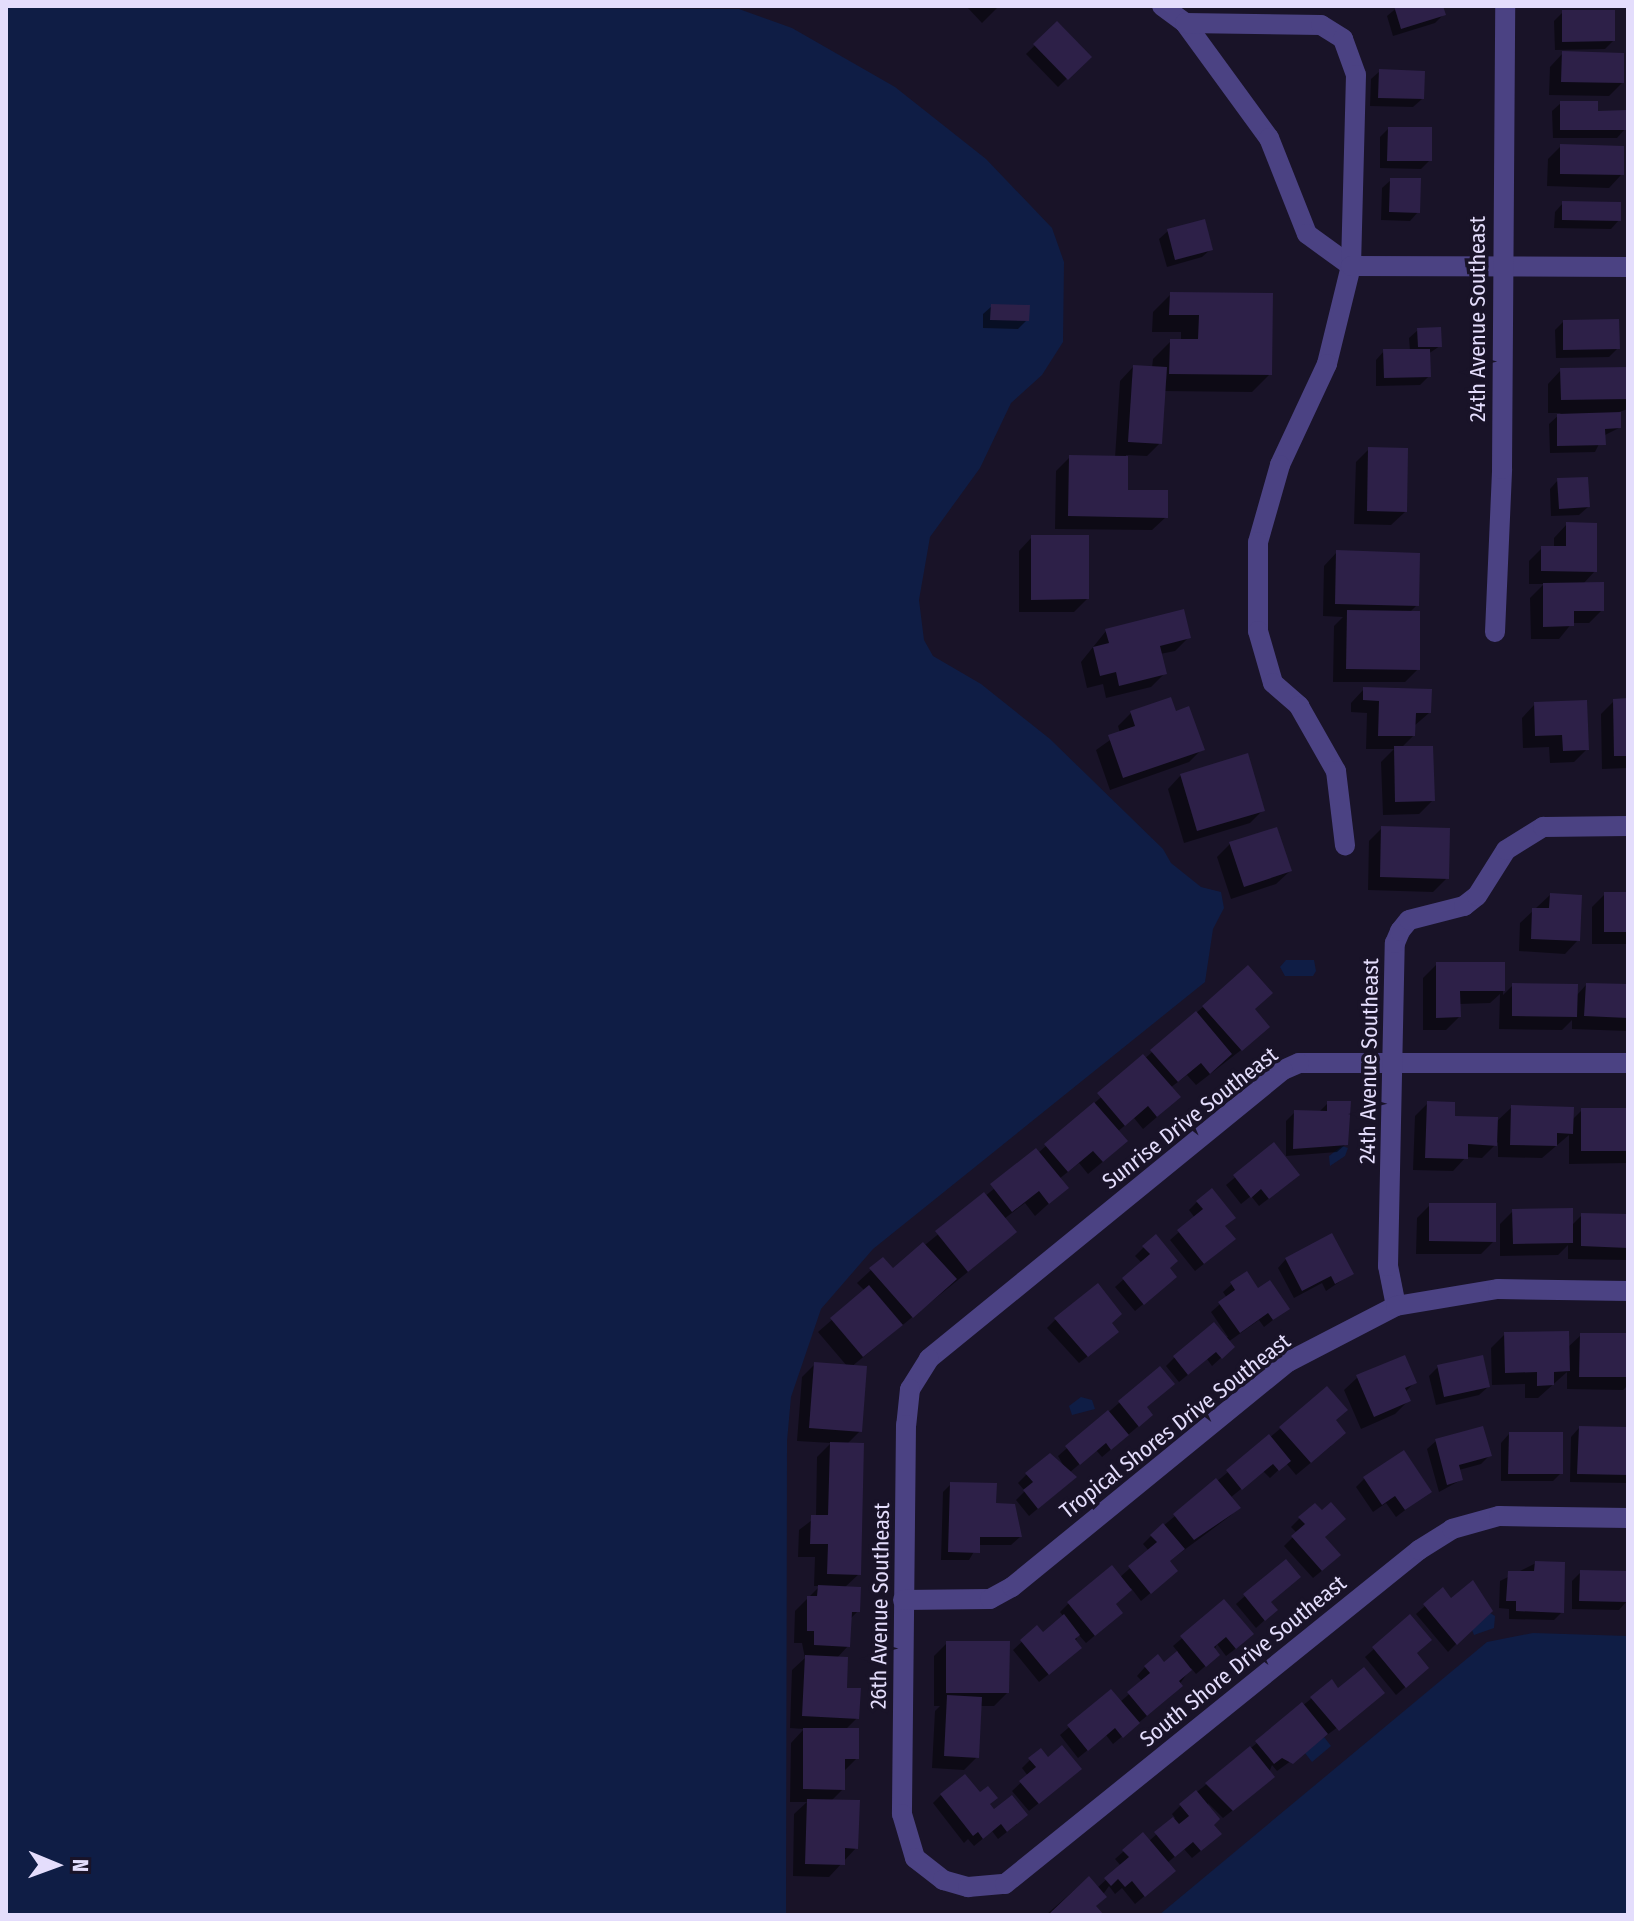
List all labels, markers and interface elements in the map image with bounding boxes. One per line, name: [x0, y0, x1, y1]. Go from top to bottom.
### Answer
street label: 24th Avenue Southeast: [1465, 216, 1491, 422]
street label: 24th Avenue Southeast: [1354, 958, 1384, 1164]
street label: Sunrise Drive Southeast: [1097, 1041, 1283, 1195]
street label: Tropical Shores Drive Southeast: [1055, 1328, 1295, 1524]
street label: 26th Avenue Southeast: [865, 1503, 895, 1709]
street label: South Shore Drive Southeast: [1135, 1570, 1351, 1752]
north arrow: [16, 1825, 96, 1905]
text: N: [67, 1859, 94, 1872]

